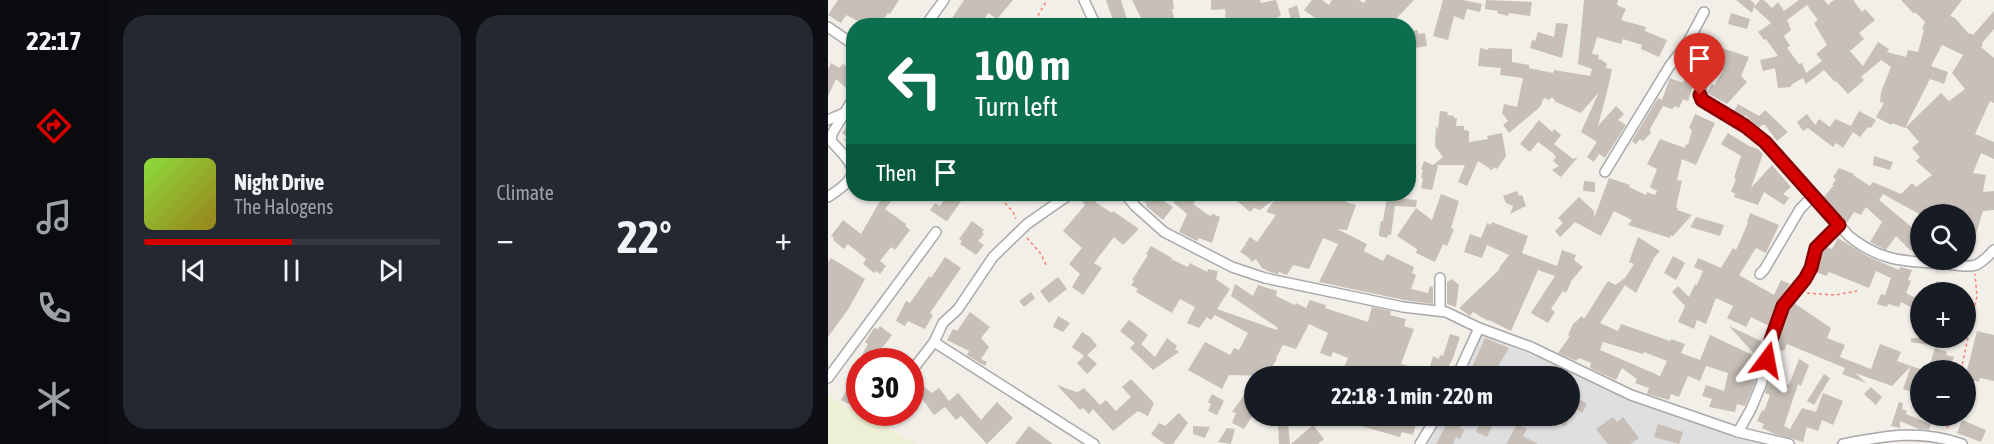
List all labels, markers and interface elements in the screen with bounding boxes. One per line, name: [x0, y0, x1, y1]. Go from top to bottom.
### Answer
text: 22:17: [26, 25, 82, 56]
pin: [1674, 33, 1725, 95]
text: 100 m: [975, 41, 1070, 89]
icon: left: [876, 42, 954, 120]
icon: arrive: [1683, 42, 1716, 75]
text: Turn left: [975, 91, 1058, 122]
icon: directions: [33, 105, 75, 147]
icon: arrive: [929, 156, 962, 189]
text: Then: [876, 160, 917, 186]
text: Night Drive: [234, 169, 324, 195]
text: Climate: [497, 181, 554, 204]
text: The Halogens: [234, 195, 333, 218]
icon: music: [33, 196, 75, 238]
map controls: [1910, 204, 1976, 426]
button: search: [1910, 204, 1976, 270]
text: 22°: [617, 211, 672, 263]
text: −: [497, 219, 514, 257]
text: +: [775, 219, 792, 257]
icon: previous: [177, 254, 210, 287]
icon: pause: [275, 254, 308, 287]
icon: next: [374, 254, 407, 287]
button: +: [1910, 282, 1976, 348]
icon: phone: [33, 287, 75, 329]
position arrow: [1735, 328, 1799, 392]
speed limit sign: 30: [846, 348, 924, 426]
button: −: [1910, 360, 1976, 426]
icon: climate: [33, 378, 75, 420]
text: 22:18 · 1 min · 220 m: [1331, 383, 1493, 409]

